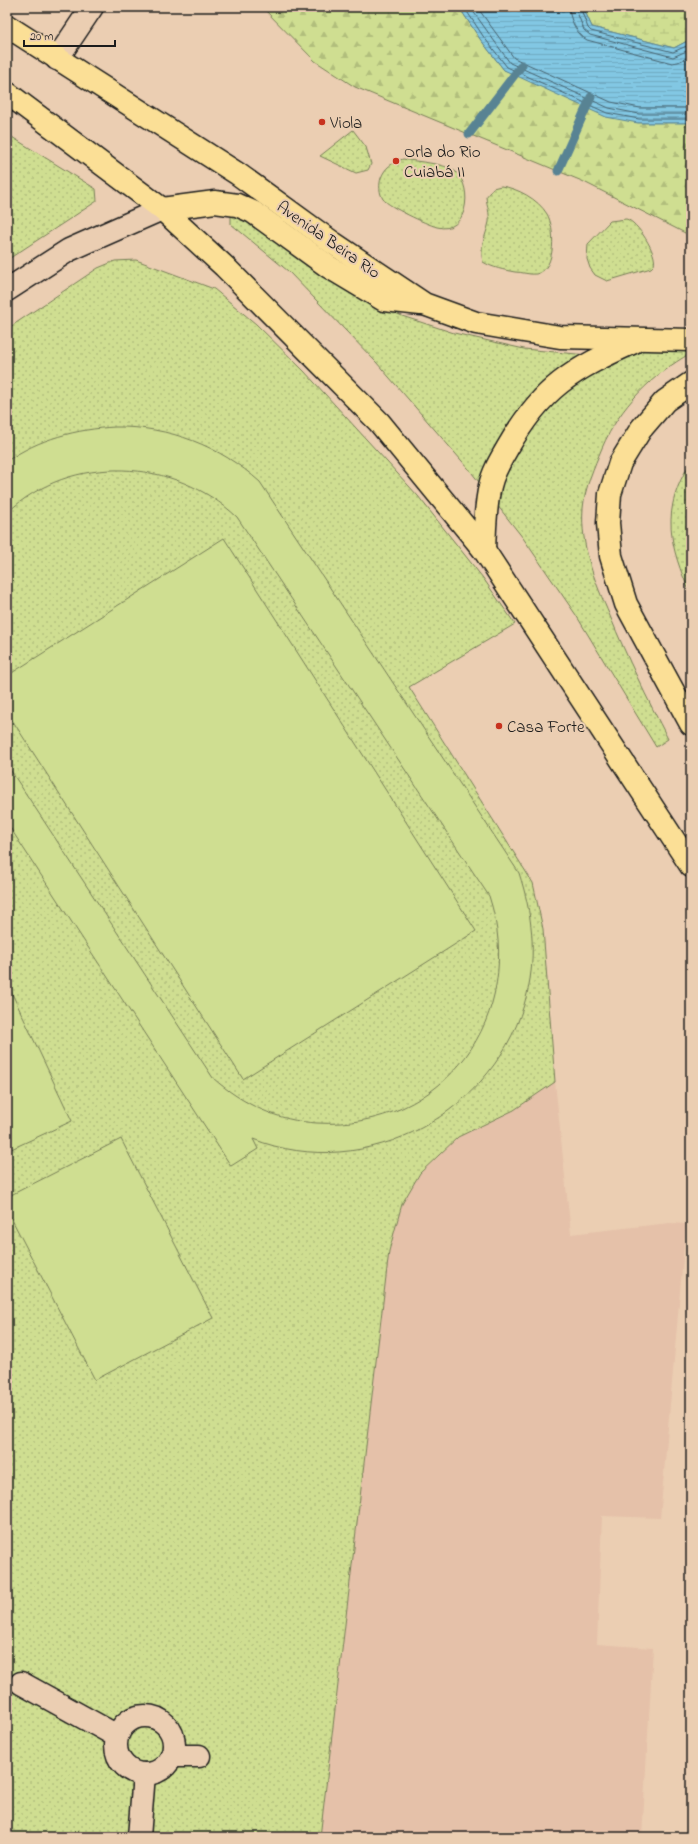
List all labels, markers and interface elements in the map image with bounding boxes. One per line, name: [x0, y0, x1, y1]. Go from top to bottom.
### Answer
scale bar: [24, 22, 115, 48]
text: 20 m: [30, 28, 53, 46]
place label: Viola: [329, 111, 362, 136]
marker: Viola: [317, 117, 327, 127]
place label: Orla do Rio Cuiabá II: [404, 140, 481, 185]
marker: Orla do Rio Cuiabá II: [391, 156, 401, 166]
street label: Avenida Beira Rio: [271, 195, 385, 285]
place label: Casa Forte: [507, 715, 585, 740]
marker: Casa Forte: [494, 721, 504, 731]

